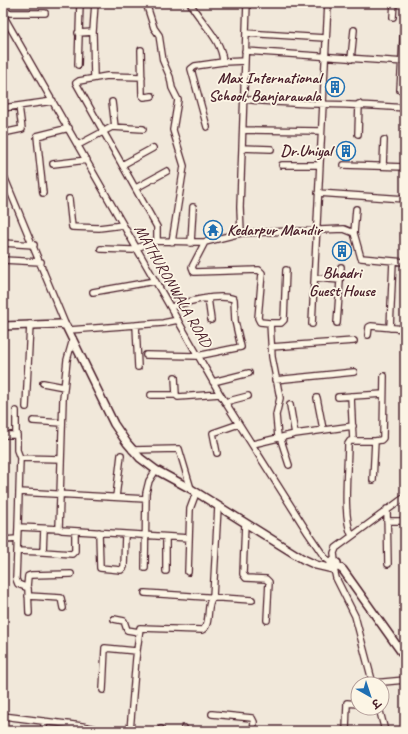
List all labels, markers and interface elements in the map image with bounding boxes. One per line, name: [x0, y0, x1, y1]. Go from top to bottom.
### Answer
place label: Max International School, Banjarawala: [209, 68, 324, 106]
building icon: Max International School, Banjarawala: [324, 76, 346, 98]
building icon: Dr.Uniyal: [335, 140, 357, 162]
place label: Dr.Uniyal: [280, 141, 335, 161]
temple icon: Kedarpur Mandir: [202, 219, 224, 241]
place label: Kedarpur Mandir: [227, 220, 324, 240]
street label: MATHURONWALA ROAD: [130, 221, 217, 353]
building icon: Bhadri Guest House: [331, 240, 353, 262]
place label: Bhadri Guest House: [309, 263, 377, 301]
north arrow: [350, 676, 390, 716]
text: उ: [368, 695, 384, 713]

